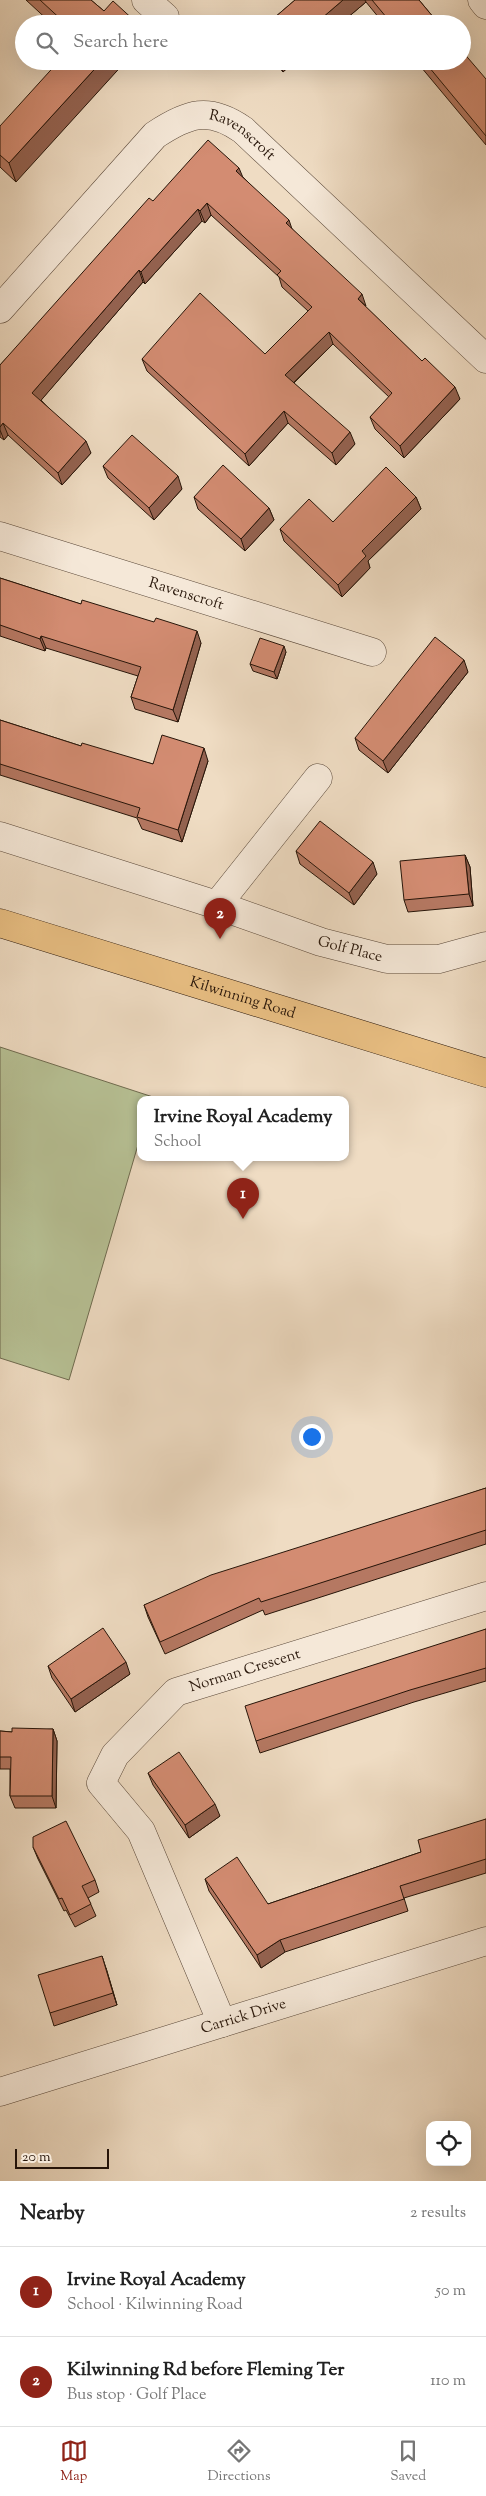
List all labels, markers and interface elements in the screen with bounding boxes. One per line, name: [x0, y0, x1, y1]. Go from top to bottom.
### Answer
search box: [15, 15, 471, 70]
icon: search: [33, 29, 61, 57]
text: Search here: [73, 29, 168, 56]
street label: Ravenscroft: [207, 105, 280, 166]
street label: Ravenscroft: [146, 572, 226, 616]
pin: 2: [204, 898, 236, 939]
street label: Golf Place: [315, 931, 385, 968]
street label: Kilwinning Road: [187, 972, 299, 1024]
popup: [137, 1096, 349, 1161]
text: Irvine Royal Academy: [154, 1104, 332, 1131]
text: School: [154, 1131, 201, 1154]
pin: 1: [227, 1178, 259, 1219]
your location: [299, 1424, 325, 1450]
street label: Norman Crescent: [187, 1644, 303, 1698]
street label: Carrick Drive: [198, 1993, 289, 2039]
map controls: [426, 2121, 471, 2166]
button: locate: [426, 2121, 471, 2166]
scale bar: [15, 2146, 109, 2169]
text: 20 m: [22, 2148, 51, 2168]
text: Nearby: [20, 2199, 85, 2229]
text: 2 results: [410, 2202, 466, 2225]
text: Irvine Royal Academy: [67, 2267, 246, 2294]
text: 1: [33, 2280, 39, 2303]
text: 50 m: [435, 2280, 466, 2303]
text: School · Kilwinning Road: [67, 2294, 243, 2317]
text: Kilwinning Rd before Fleming Ter: [67, 2357, 344, 2384]
text: 2: [32, 2370, 40, 2393]
text: 110 m: [430, 2370, 466, 2393]
text: Bus stop · Golf Place: [67, 2384, 207, 2407]
tab: Map: [60, 2437, 88, 2487]
tab: Directions: [207, 2437, 271, 2487]
tab: Saved: [390, 2437, 426, 2487]

